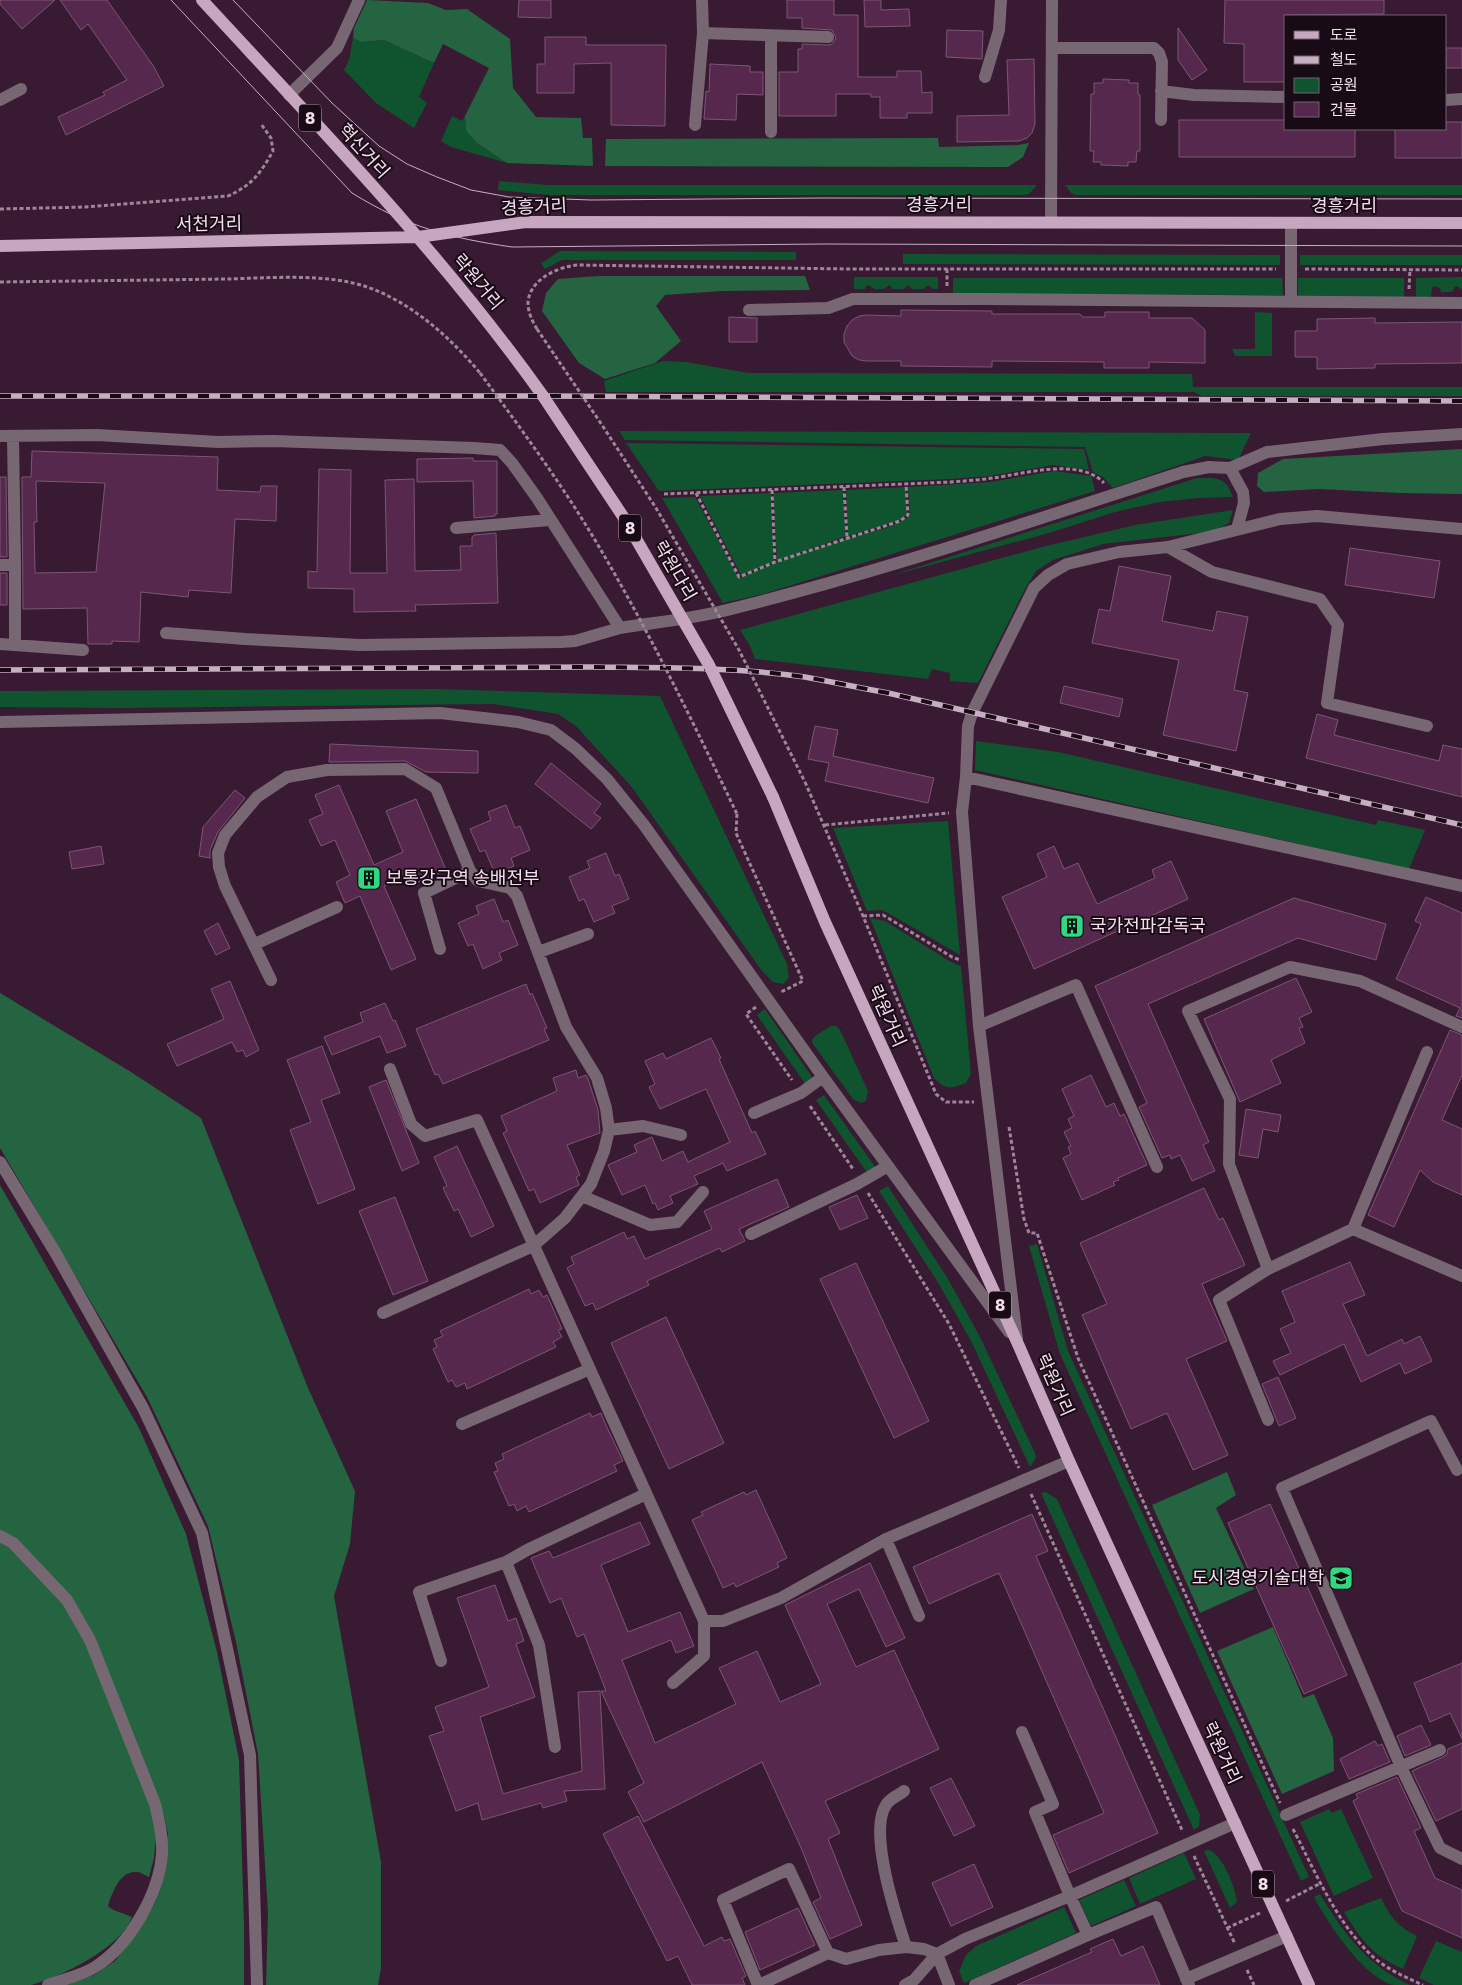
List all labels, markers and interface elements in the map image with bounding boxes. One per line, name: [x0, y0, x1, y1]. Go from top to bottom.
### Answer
legend: [1284, 15, 1447, 130]
text: 도로: [1330, 25, 1358, 43]
text: 철도: [1330, 50, 1358, 68]
text: 공원: [1330, 75, 1358, 93]
text: 건물: [1330, 100, 1358, 118]
road number: 8: [299, 105, 321, 132]
street label: 혁신거리: [334, 118, 395, 182]
street label: 경흥거리: [500, 193, 568, 219]
street label: 경흥거리: [906, 193, 972, 215]
street label: 경흥거리: [1311, 194, 1377, 216]
street label: 서천거리: [176, 211, 242, 235]
street label: 락원거리: [449, 249, 508, 314]
road number: 8: [619, 514, 641, 542]
street label: 락원다리: [650, 536, 702, 605]
building icon: 보통강구역 송배전부: [356, 865, 382, 891]
place label: 보통강구역 송배전부: [386, 866, 540, 888]
building icon: 국가전파감독국: [1059, 913, 1085, 939]
place label: 국가전파감독국: [1090, 914, 1206, 936]
street label: 락원거리: [864, 981, 911, 1050]
road number: 8: [989, 1292, 1011, 1318]
street label: 락원거리: [1032, 1350, 1079, 1419]
school or university icon: 도시경영기술대학: [1328, 1565, 1354, 1591]
place label: 도시경영기술대학: [1192, 1566, 1324, 1588]
street label: 락원거리: [1199, 1718, 1247, 1787]
road number: 8: [1252, 1870, 1274, 1898]

